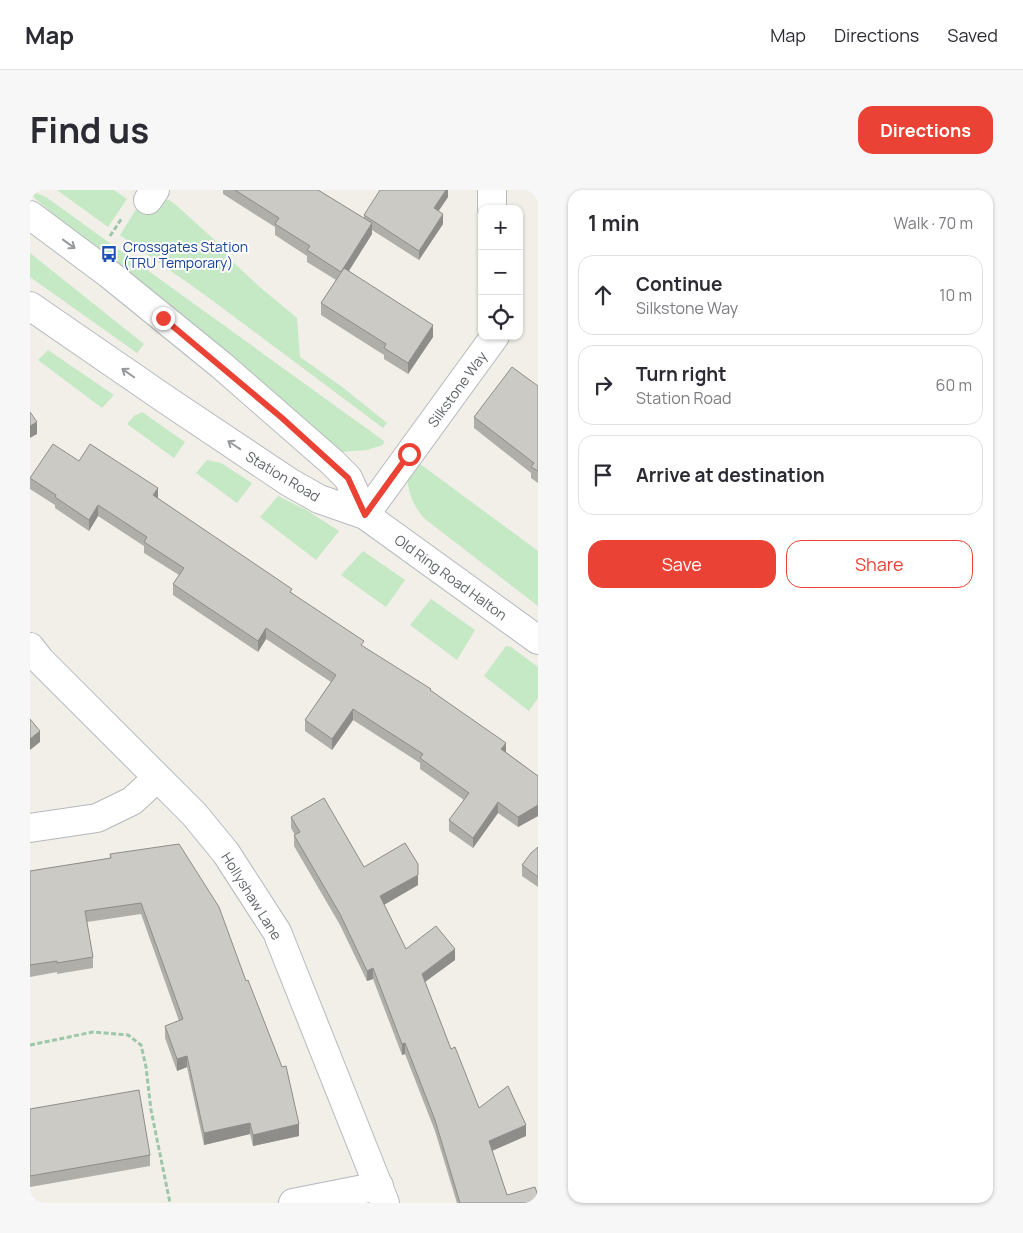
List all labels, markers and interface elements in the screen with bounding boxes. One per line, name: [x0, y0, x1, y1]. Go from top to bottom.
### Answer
text: Map: [25, 18, 74, 51]
text: Map: [770, 23, 806, 47]
text: Directions: [834, 23, 919, 47]
text: Saved: [947, 23, 998, 47]
text: Find us: [30, 106, 149, 154]
button: Directions: [858, 106, 993, 154]
map controls: [478, 205, 523, 340]
button: +: [478, 205, 523, 250]
text: 1 min: [588, 209, 639, 237]
text: Walk · 70 m: [894, 212, 973, 234]
place label: Crossgates Station (TRU Temporary): [123, 237, 248, 272]
one-way arrow: [62, 239, 75, 250]
bus stop icon: Crossgates Station (TRU Temporary): [99, 244, 119, 264]
button: −: [478, 250, 523, 295]
text: Continue: [636, 271, 722, 297]
icon: ahead: [589, 281, 617, 309]
text: 10 m: [939, 284, 972, 306]
button: locate: [478, 295, 523, 340]
text: Silkstone Way: [636, 297, 738, 319]
route end: [152, 307, 175, 330]
street label: Silkstone Way: [423, 347, 491, 431]
text: Turn right: [636, 361, 726, 387]
one-way arrow: [121, 368, 135, 378]
icon: right: [589, 371, 617, 399]
text: 60 m: [936, 374, 972, 396]
text: Station Road: [636, 387, 731, 409]
one-way arrow: [227, 440, 241, 450]
route start: [398, 443, 421, 466]
street label: Station Road: [242, 446, 324, 506]
icon: arrive: [589, 461, 617, 489]
text: Arrive at destination: [636, 462, 825, 488]
street label: Old Ring Road Halton: [391, 530, 511, 624]
button: Save: [588, 540, 776, 588]
button: Share: [786, 540, 973, 588]
street label: Hollyshaw Lane: [217, 849, 287, 943]

